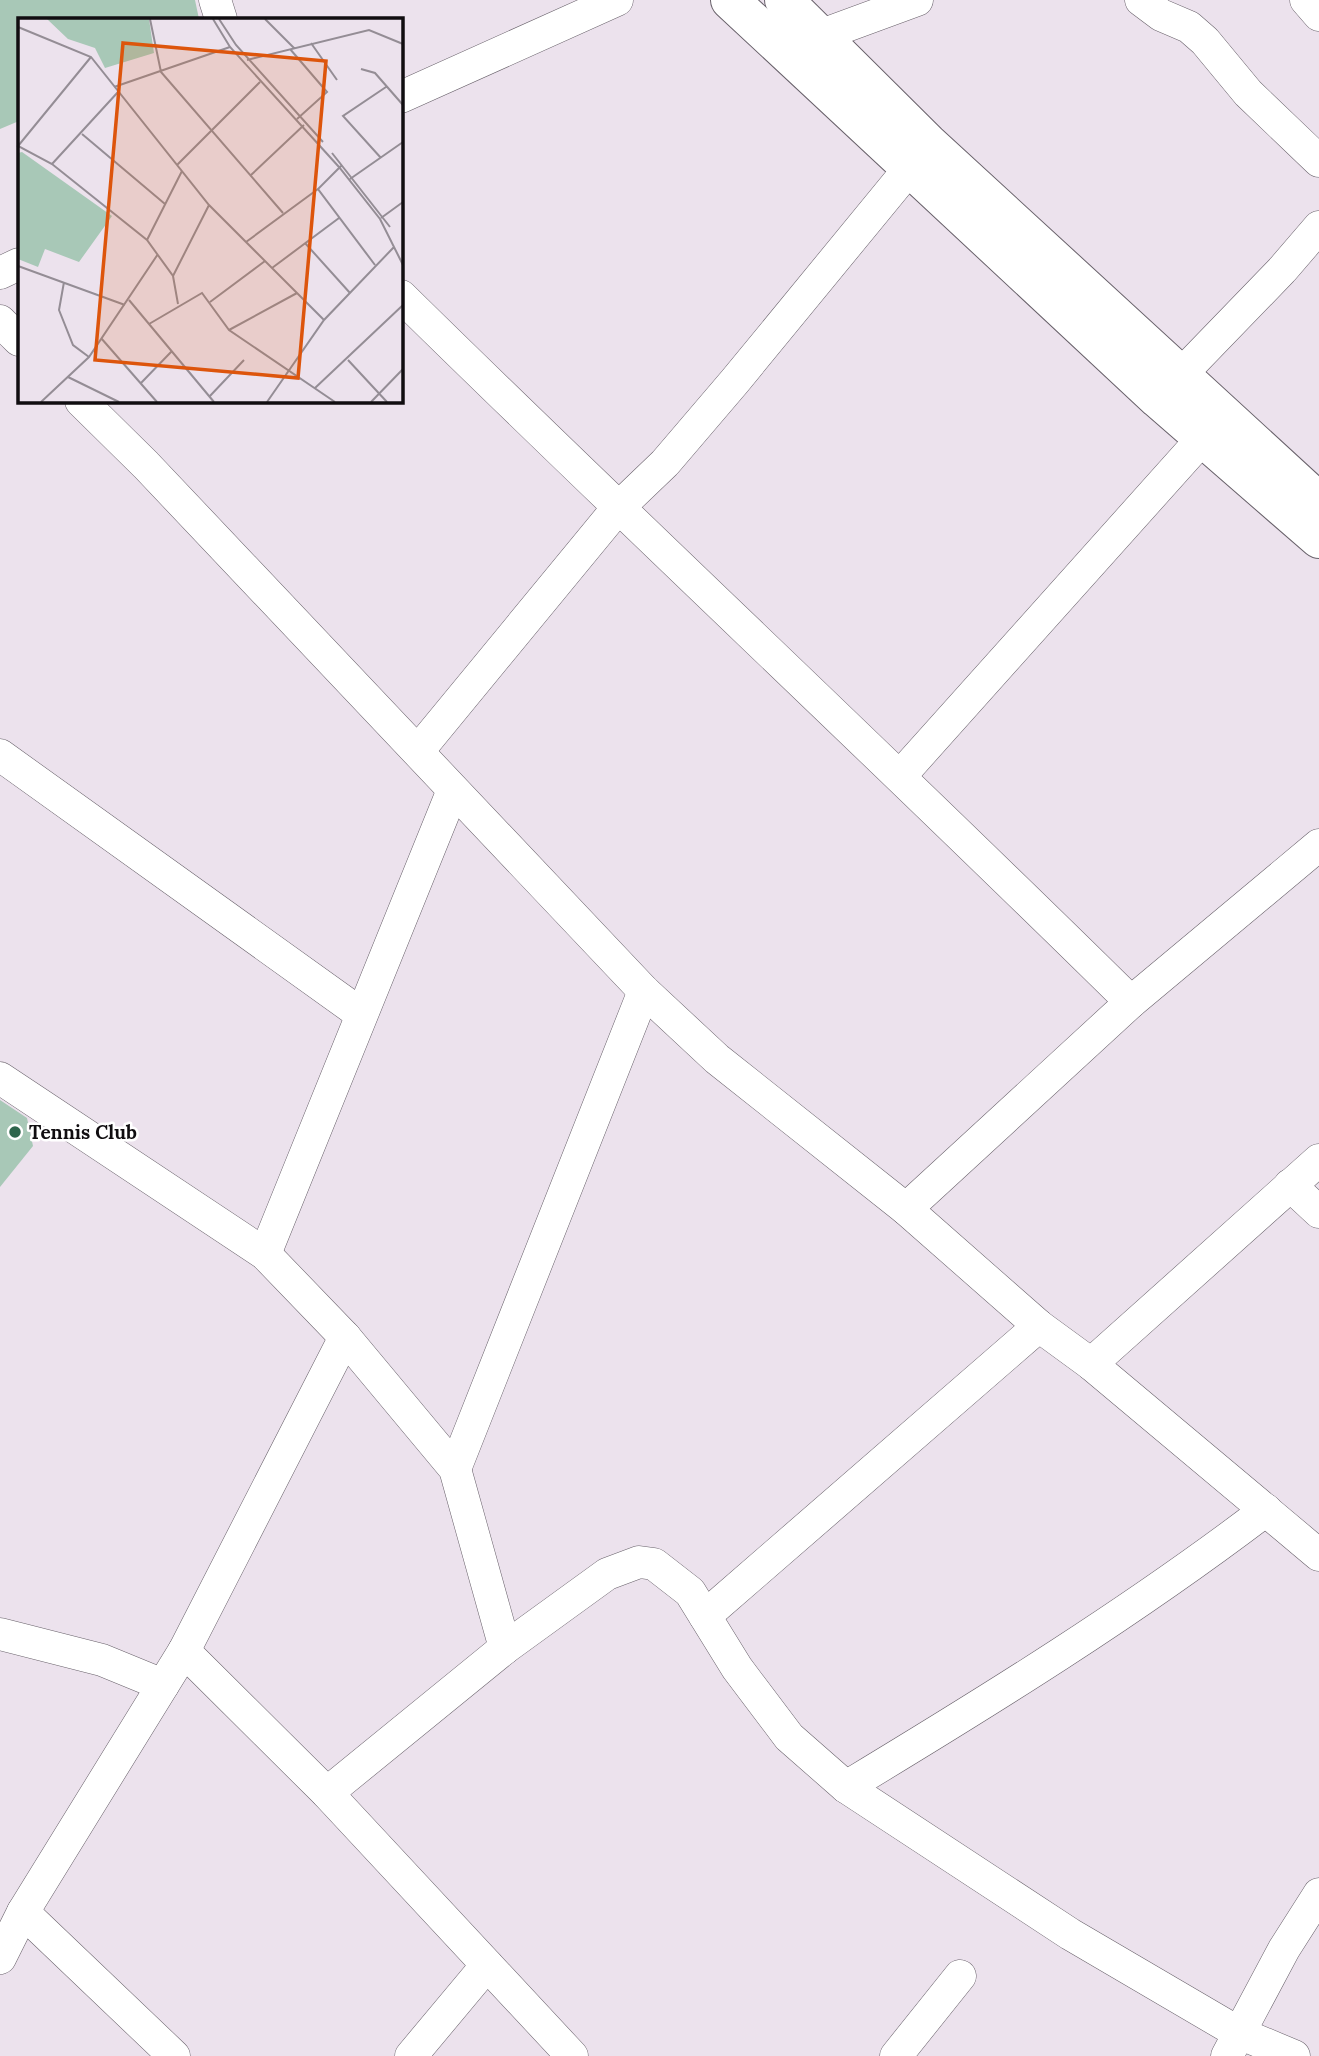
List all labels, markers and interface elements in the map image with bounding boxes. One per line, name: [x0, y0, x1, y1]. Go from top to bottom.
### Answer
inset map: [18, 18, 402, 402]
place label: Tennis Club: [29, 1120, 137, 1144]
marker: Tennis Club: [7, 1124, 23, 1140]

